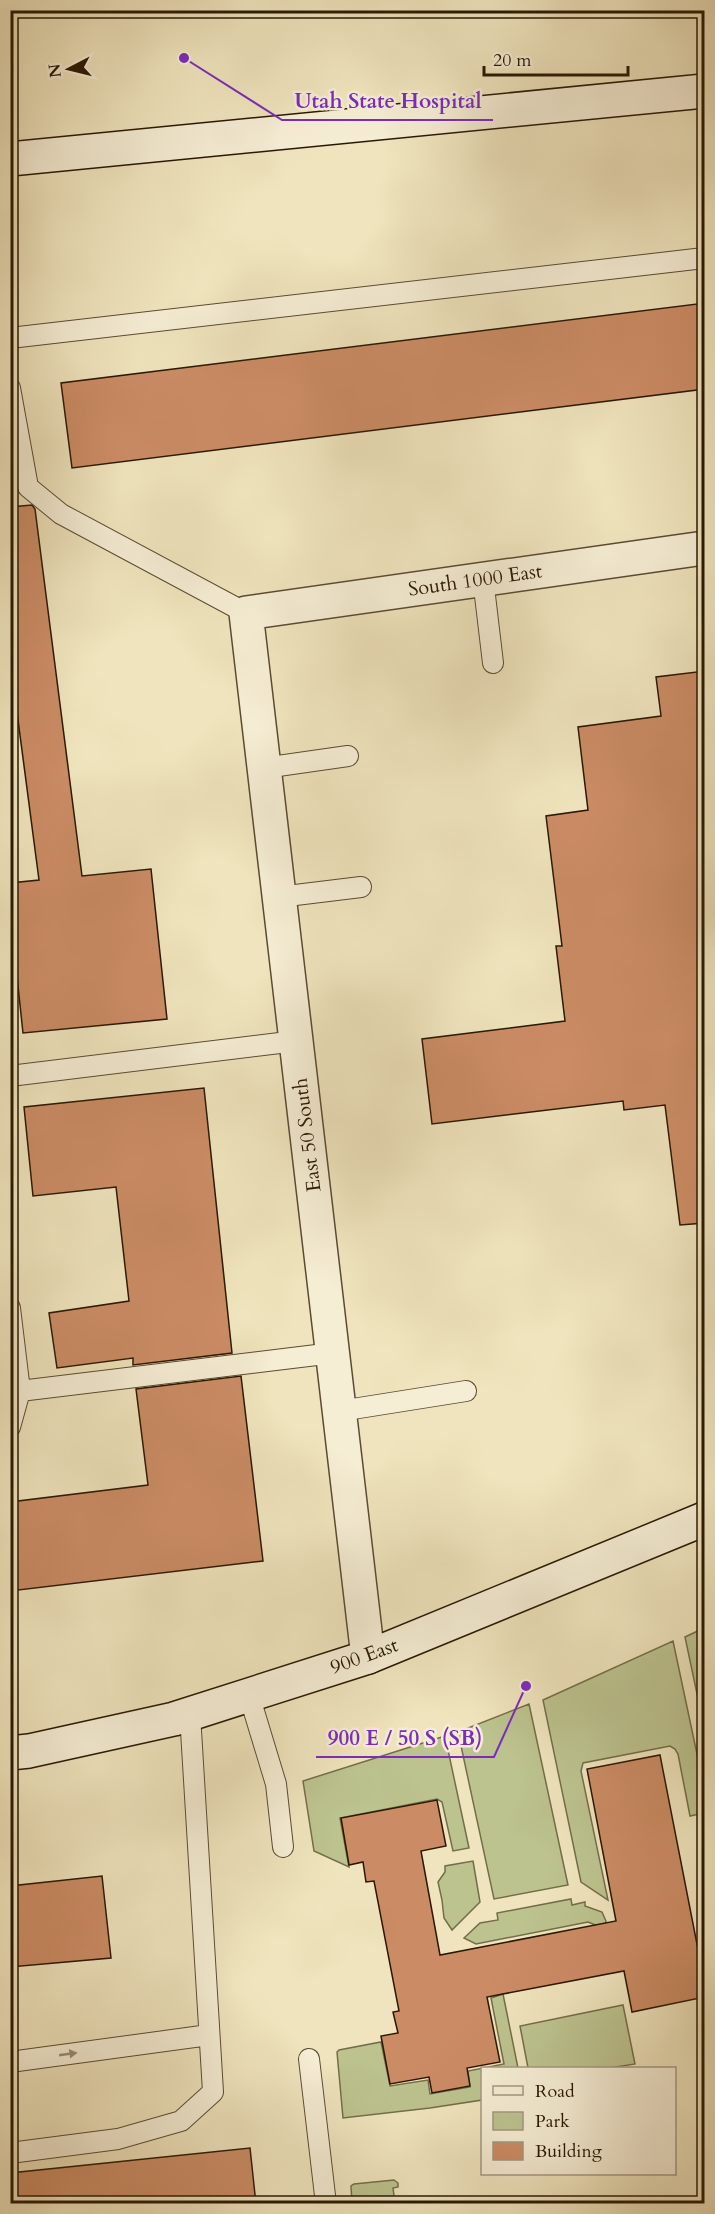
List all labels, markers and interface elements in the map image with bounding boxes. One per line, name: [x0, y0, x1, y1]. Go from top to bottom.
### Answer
north arrow: [39, 39, 99, 99]
scale bar: [484, 39, 628, 77]
text: 20 m: [493, 48, 532, 73]
text: N: [43, 62, 67, 79]
callout: Utah State Hospital: [282, 81, 493, 120]
text: Utah State Hospital: [294, 87, 482, 116]
street label: South 1000 East: [406, 557, 544, 603]
street label: East 50 South: [287, 1077, 327, 1193]
street label: 900 East: [326, 1631, 402, 1681]
callout: 900 E / 50 S (SB): [316, 1718, 494, 1757]
text: 900 E / 50 S (SB): [328, 1724, 482, 1753]
one-way arrow: [59, 2049, 78, 2058]
legend: [481, 2067, 676, 2175]
text: Road: [535, 2079, 575, 2104]
text: Park: [535, 2109, 570, 2134]
text: Building: [535, 2139, 603, 2164]

